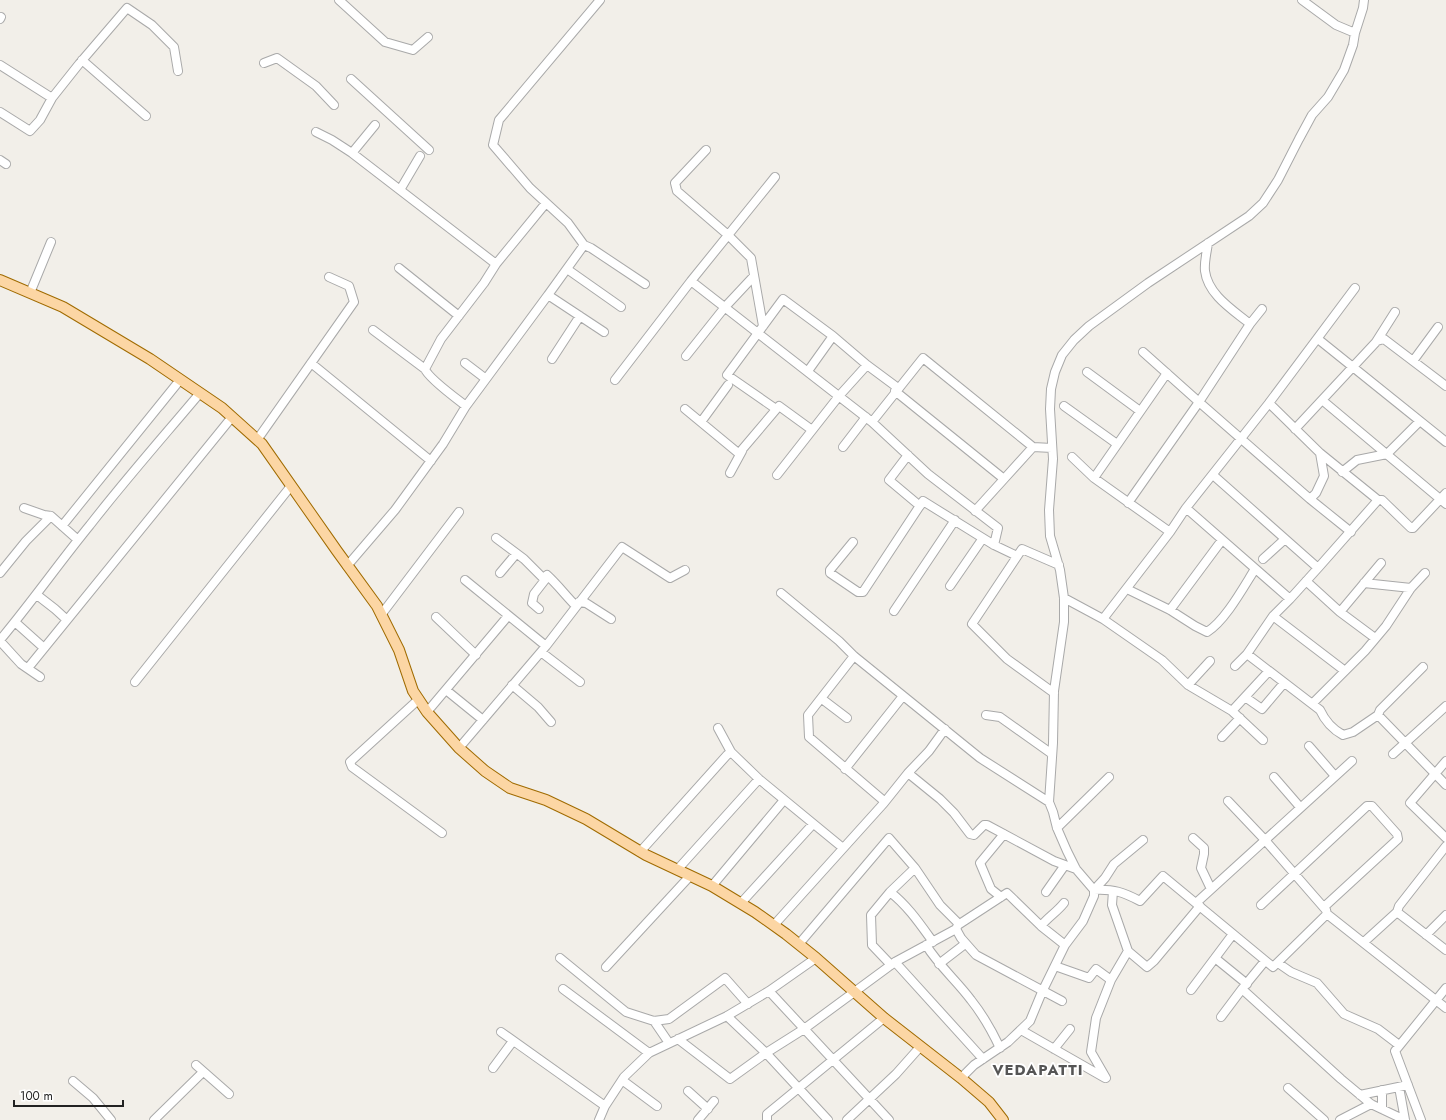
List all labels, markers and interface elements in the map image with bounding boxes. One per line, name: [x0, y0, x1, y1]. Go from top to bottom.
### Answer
district label: VEDAPATTI: [992, 1059, 1084, 1081]
scale bar: [14, 1082, 123, 1108]
text: 100 m: [20, 1087, 53, 1105]

